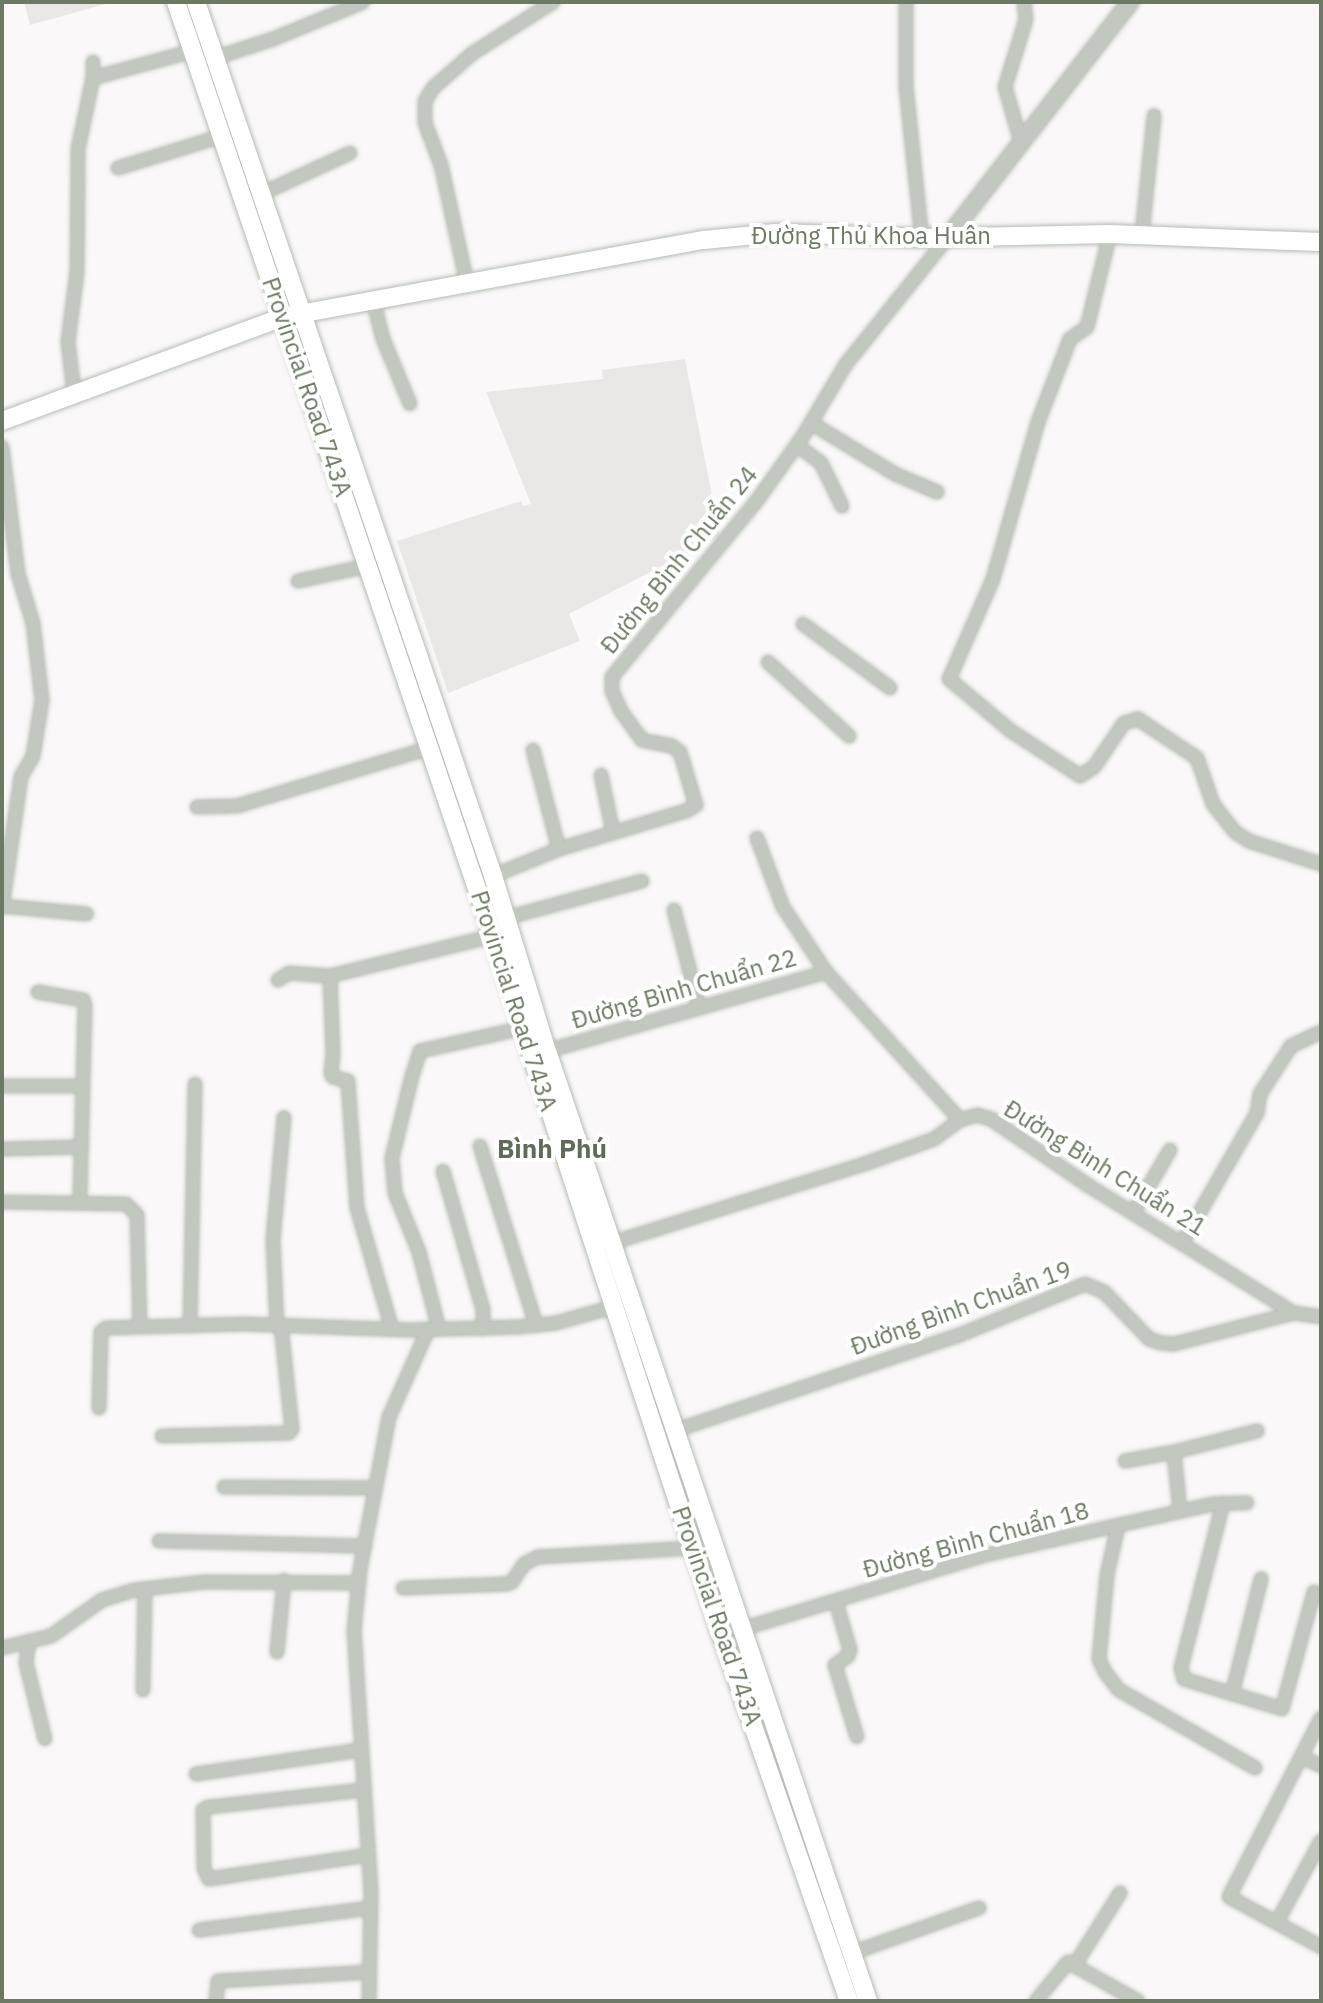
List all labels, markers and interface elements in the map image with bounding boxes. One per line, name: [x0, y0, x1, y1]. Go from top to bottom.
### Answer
street label: Đường Thủ Khoa Huân: [751, 222, 991, 250]
street label: Provincial Road 743A: [256, 273, 358, 501]
street label: Đường Bình Chuẩn 24: [595, 460, 763, 660]
street label: Provincial Road 743A: [465, 887, 563, 1115]
street label: Đường Bình Chuẩn 22: [568, 943, 800, 1035]
street label: Đường Bình Chuẩn 21: [999, 1094, 1211, 1242]
district label: Bình Phú: [497, 1133, 607, 1165]
street label: Đường Bình Chuẩn 19: [847, 1255, 1075, 1361]
street label: Đường Bình Chuẩn 18: [860, 1496, 1092, 1584]
street label: Provincial Road 743A: [666, 1502, 768, 1730]

